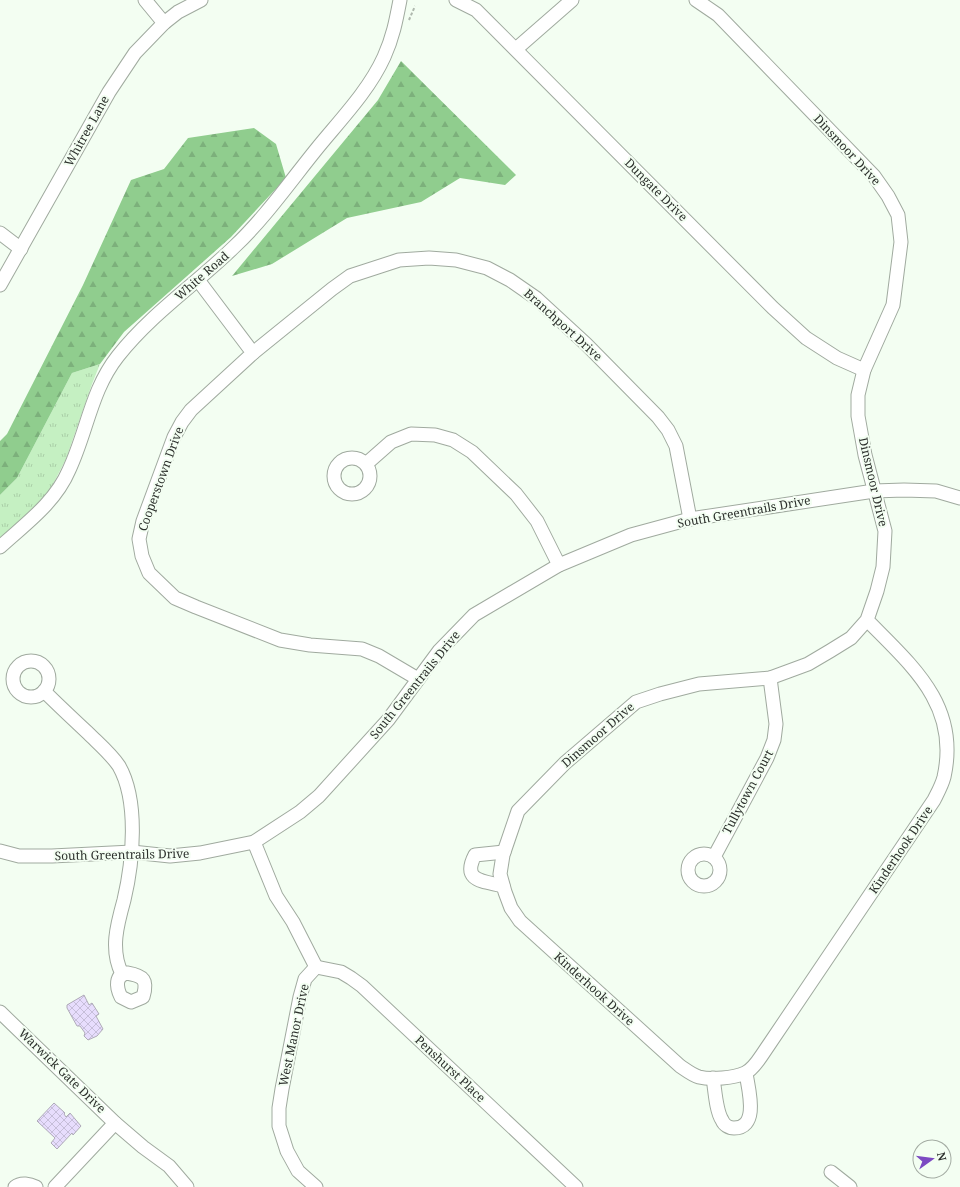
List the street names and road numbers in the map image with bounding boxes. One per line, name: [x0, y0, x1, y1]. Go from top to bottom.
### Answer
street label: Whitree Lane: [60, 92, 113, 169]
street label: Dinsmoor Drive: [810, 110, 885, 189]
street label: Dungate Drive: [621, 154, 692, 225]
street label: White Road: [171, 247, 233, 304]
street label: Branchport Drive: [520, 285, 606, 364]
street label: Cooperstown Drive: [134, 424, 187, 533]
street label: Dinsmoor Drive: [855, 436, 892, 528]
street label: South Greentrails Drive: [676, 491, 812, 532]
street label: South Greentrails Drive: [366, 627, 464, 742]
street label: Dinsmoor Drive: [558, 698, 638, 771]
street label: Tullytown Court: [718, 747, 777, 837]
street label: Kinderhook Drive: [865, 802, 936, 897]
street label: South Greentrails Drive: [54, 845, 190, 864]
street label: Kinderhook Drive: [551, 948, 638, 1029]
street label: West Manor Drive: [274, 982, 313, 1088]
street label: Warwick Gate Drive: [15, 1025, 110, 1117]
street label: Penshurst Place: [411, 1032, 489, 1106]

